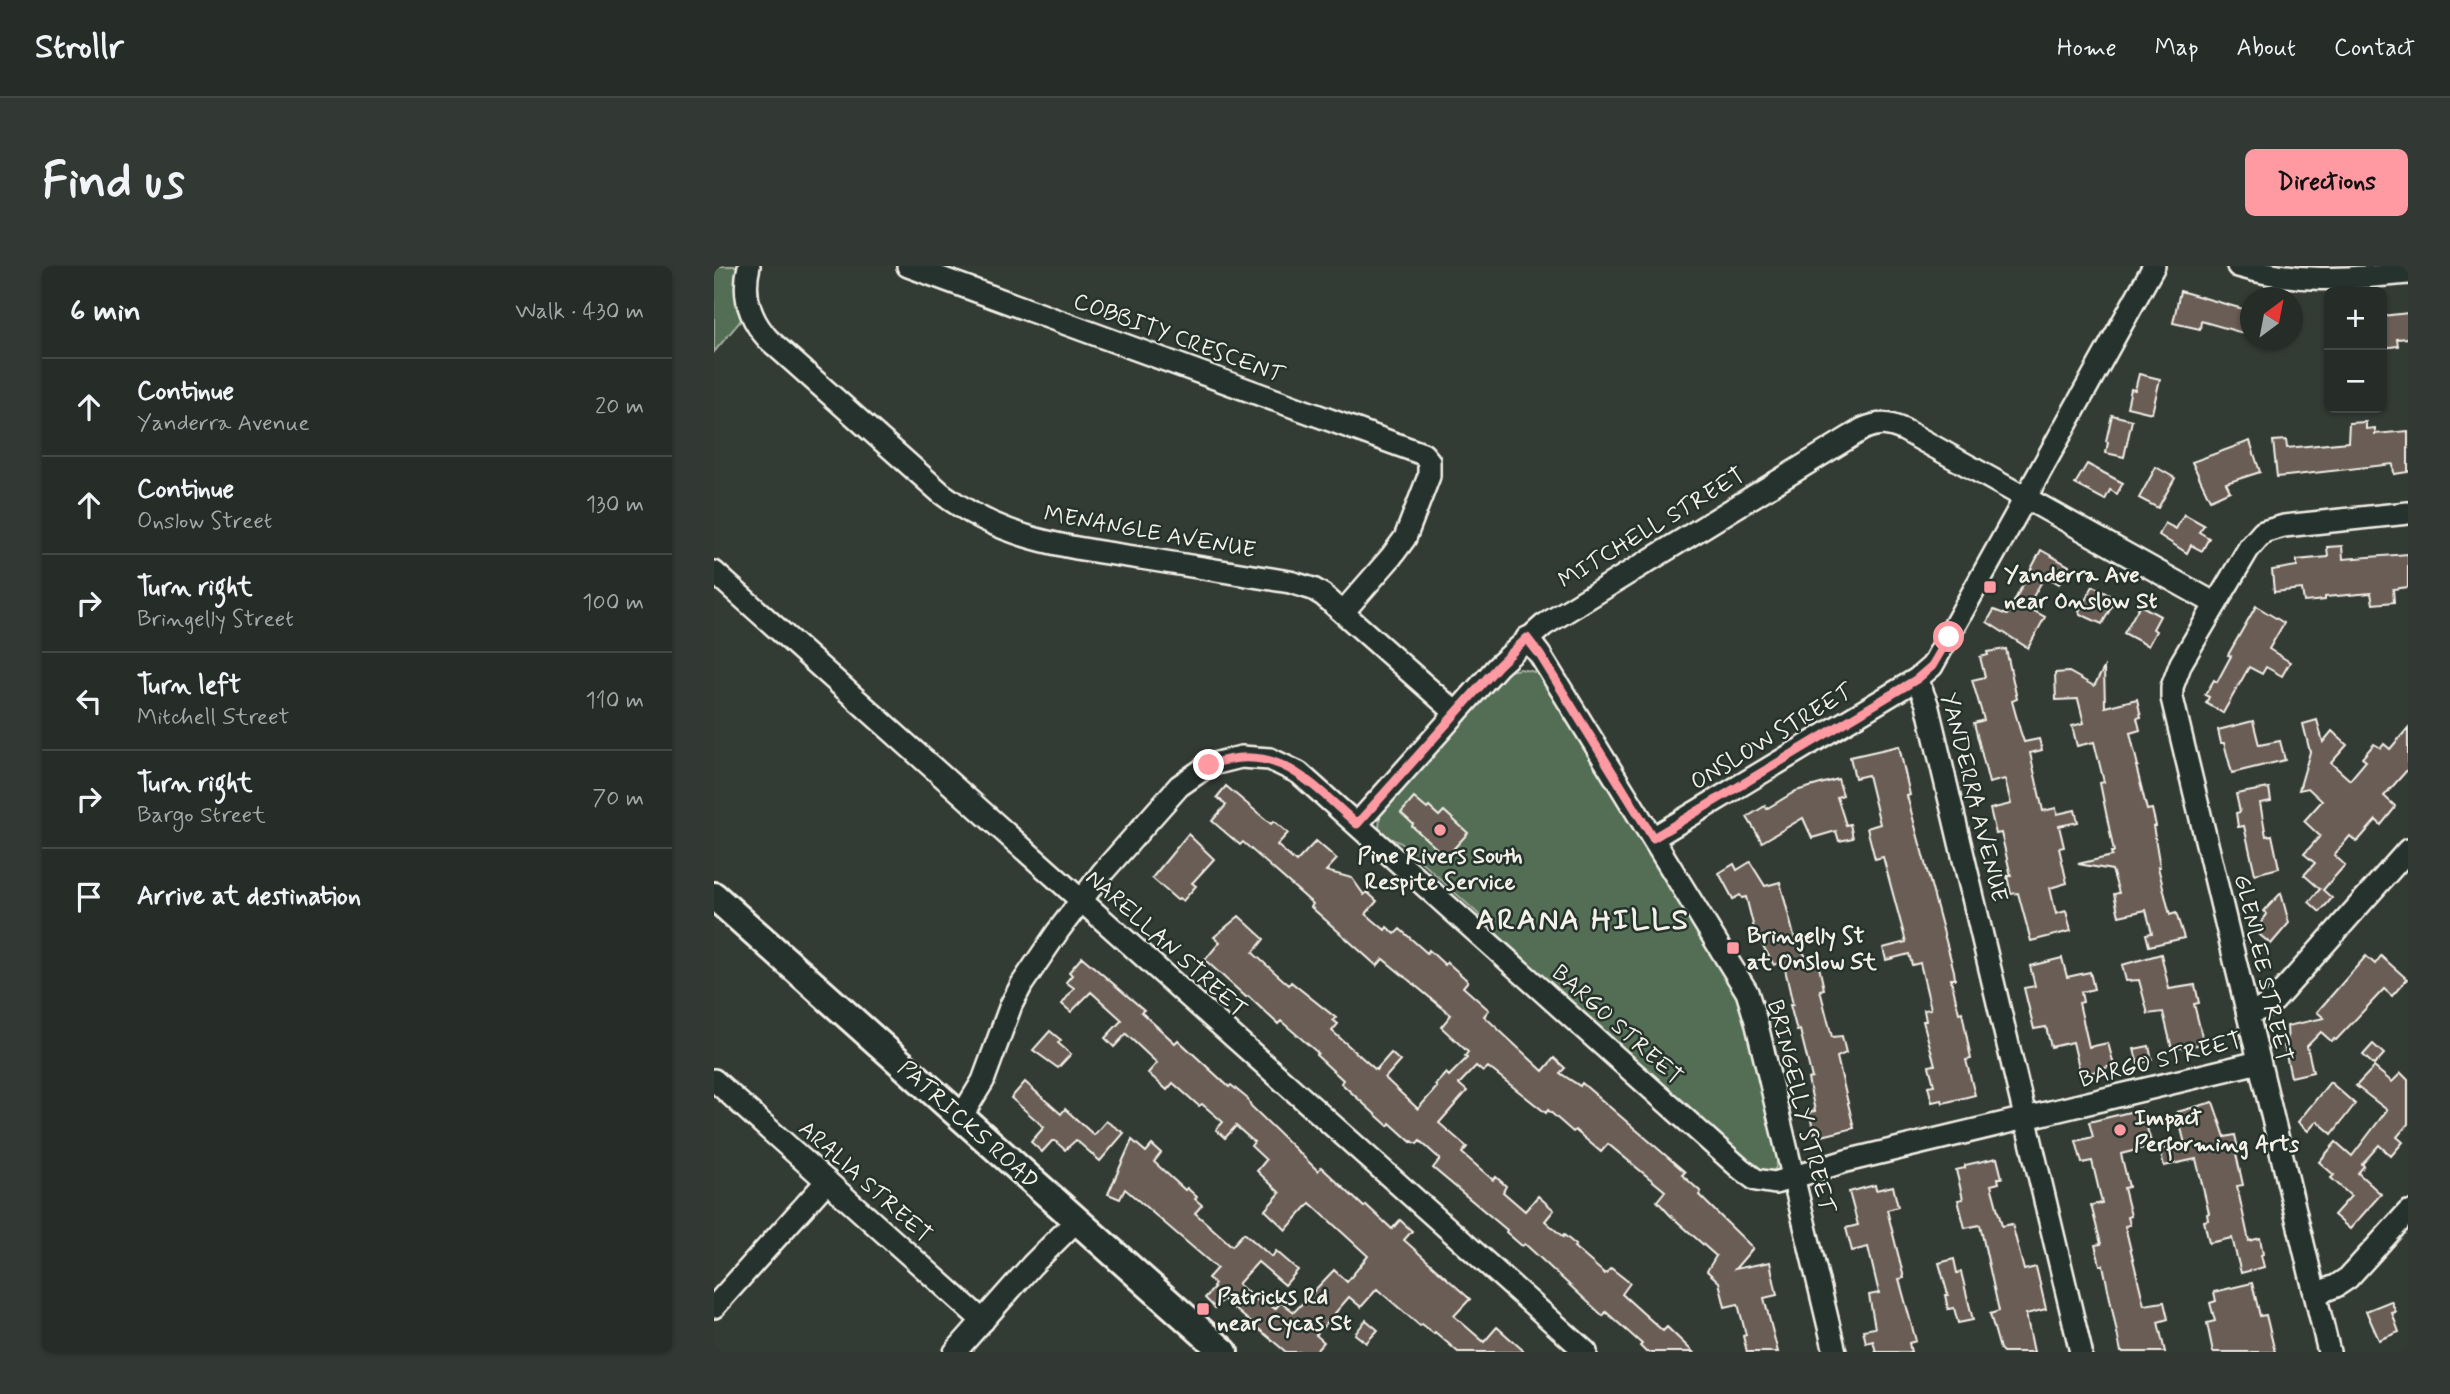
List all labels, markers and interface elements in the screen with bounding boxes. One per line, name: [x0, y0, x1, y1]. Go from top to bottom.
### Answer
text: Strollr: [35, 26, 124, 70]
text: Home: [2057, 33, 2117, 64]
text: Map: [2155, 33, 2199, 64]
text: About: [2237, 33, 2296, 64]
text: Contact: [2334, 33, 2415, 64]
button: Directions: [2245, 149, 2408, 216]
text: Find us: [42, 150, 185, 215]
street label: COBBITY CRESCENT: [1069, 287, 1289, 391]
north arrow: [2240, 287, 2303, 350]
map controls: [2324, 287, 2387, 413]
button: +: [2324, 287, 2387, 350]
text: 6 min: [70, 292, 141, 331]
text: Walk · 430 m: [515, 297, 644, 327]
button: −: [2324, 350, 2387, 413]
text: Continue: [137, 375, 234, 409]
icon: ahead: [70, 388, 108, 426]
text: 20 m: [595, 392, 644, 422]
text: Yanderra Avenue: [137, 409, 310, 439]
street label: MITCHELL STREET: [1553, 461, 1751, 596]
text: Continue: [137, 473, 234, 507]
icon: ahead: [70, 486, 108, 524]
text: 130 m: [586, 490, 644, 520]
street label: MENANGLE AVENUE: [1042, 500, 1258, 566]
text: Onslow Street: [137, 507, 272, 537]
place label: Yanderra Ave near Onslow St: [2004, 561, 2158, 617]
text: Turn right: [137, 571, 253, 605]
marker: Yanderra Ave near Onslow St: [1982, 579, 1998, 595]
icon: right: [70, 584, 108, 622]
text: 100 m: [582, 588, 644, 618]
text: Bringelly Street: [137, 605, 294, 635]
route start: [1933, 621, 1964, 652]
text: Turn left: [137, 669, 241, 703]
street label: ONSLOW STREET: [1685, 677, 1860, 798]
icon: left: [70, 682, 108, 720]
text: 110 m: [585, 686, 644, 716]
street label: YANDERRA AVENUE: [1933, 690, 2014, 905]
text: Mitchell Street: [137, 703, 289, 733]
route end: [1193, 749, 1224, 780]
text: Turn right: [137, 767, 253, 801]
icon: right: [70, 780, 108, 818]
text: 70 m: [592, 784, 644, 814]
text: Bargo Street: [137, 801, 266, 831]
marker: Pine Rivers South Respite Service: [1432, 822, 1448, 838]
place label: Pine Rivers South Respite Service: [1357, 842, 1523, 898]
street label: NARELLAN STREET: [1078, 864, 1253, 1025]
street label: GLENLEE STREET: [2226, 872, 2298, 1065]
icon: arrive: [70, 878, 108, 916]
text: Arrive at destination: [137, 880, 361, 914]
district label: ARANA HILLS: [1476, 901, 1690, 940]
place label: Bringelly St at Onslow St: [1747, 922, 1877, 978]
marker: Bringelly St at Onslow St: [1725, 940, 1741, 956]
street label: BARGO STREET: [1545, 959, 1689, 1092]
street label: BRINGELLY STREET: [1759, 997, 1841, 1217]
street label: BARGO STREET: [2076, 1026, 2245, 1096]
street label: PATRICKS ROAD: [891, 1054, 1044, 1197]
place label: Impact Performing Arts: [2134, 1104, 2300, 1161]
street label: ARALIA STREET: [792, 1115, 938, 1250]
marker: Impact Performing Arts: [2112, 1122, 2128, 1138]
place label: Patricks Rd near Cycas St: [1217, 1283, 1352, 1339]
marker: Patricks Rd near Cycas St: [1195, 1301, 1211, 1317]

